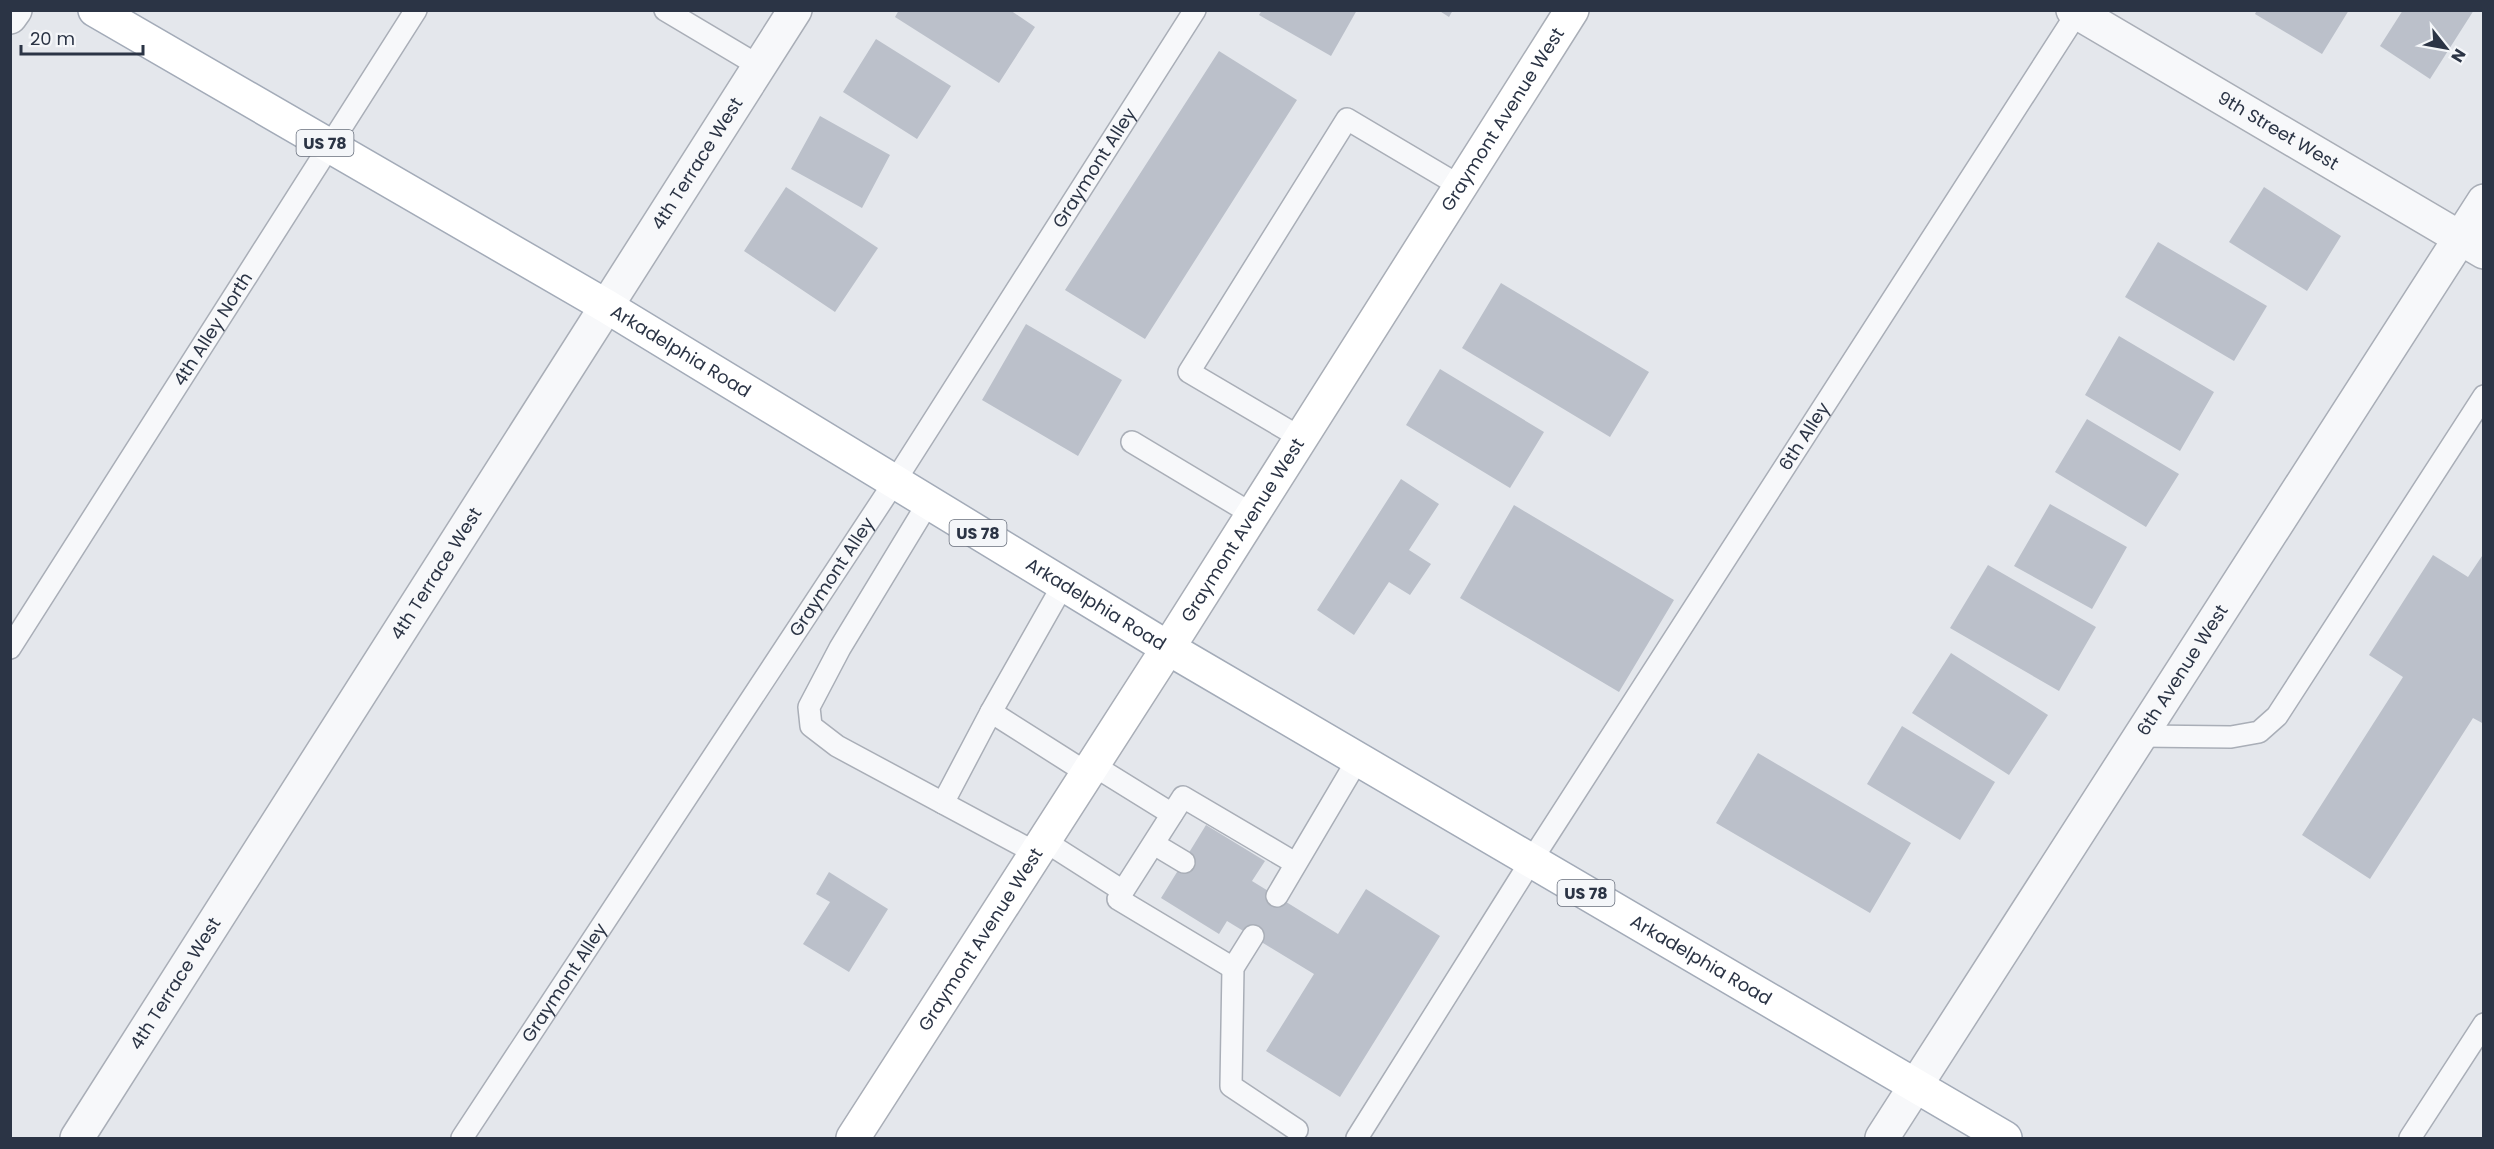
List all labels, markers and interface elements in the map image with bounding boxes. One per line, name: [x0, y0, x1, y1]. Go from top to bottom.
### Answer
scale bar: [21, 18, 142, 56]
north arrow: [2416, 18, 2476, 78]
street label: Graymont Avenue West: [1435, 23, 1570, 216]
text: 20 m: [30, 26, 75, 51]
text: N: [2445, 44, 2471, 67]
street label: 9th Street West: [2213, 85, 2344, 176]
street label: 4th Terrace West: [645, 92, 748, 234]
street label: Graymont Alley: [1046, 103, 1142, 233]
road number: US 78: [296, 130, 354, 156]
street label: 4th Alley North: [167, 267, 258, 391]
street label: Arkadelphia Road: [606, 299, 756, 403]
street label: 6th Alley: [1773, 397, 1835, 475]
street label: Graymont Avenue West: [1175, 433, 1310, 627]
street label: 4th Terrace West: [384, 502, 487, 644]
street label: Graymont Alley: [783, 512, 880, 641]
road number: US 78: [950, 520, 1006, 546]
street label: Arkadelphia Road: [1021, 551, 1171, 656]
street label: 6th Avenue West: [2131, 599, 2234, 740]
street label: Graymont Avenue West: [912, 843, 1048, 1036]
road number: US 78: [1558, 880, 1614, 906]
street label: Arkadelphia Road: [1626, 908, 1777, 1011]
street label: 4th Terrace West: [123, 912, 226, 1054]
street label: Graymont Alley: [515, 918, 612, 1047]

